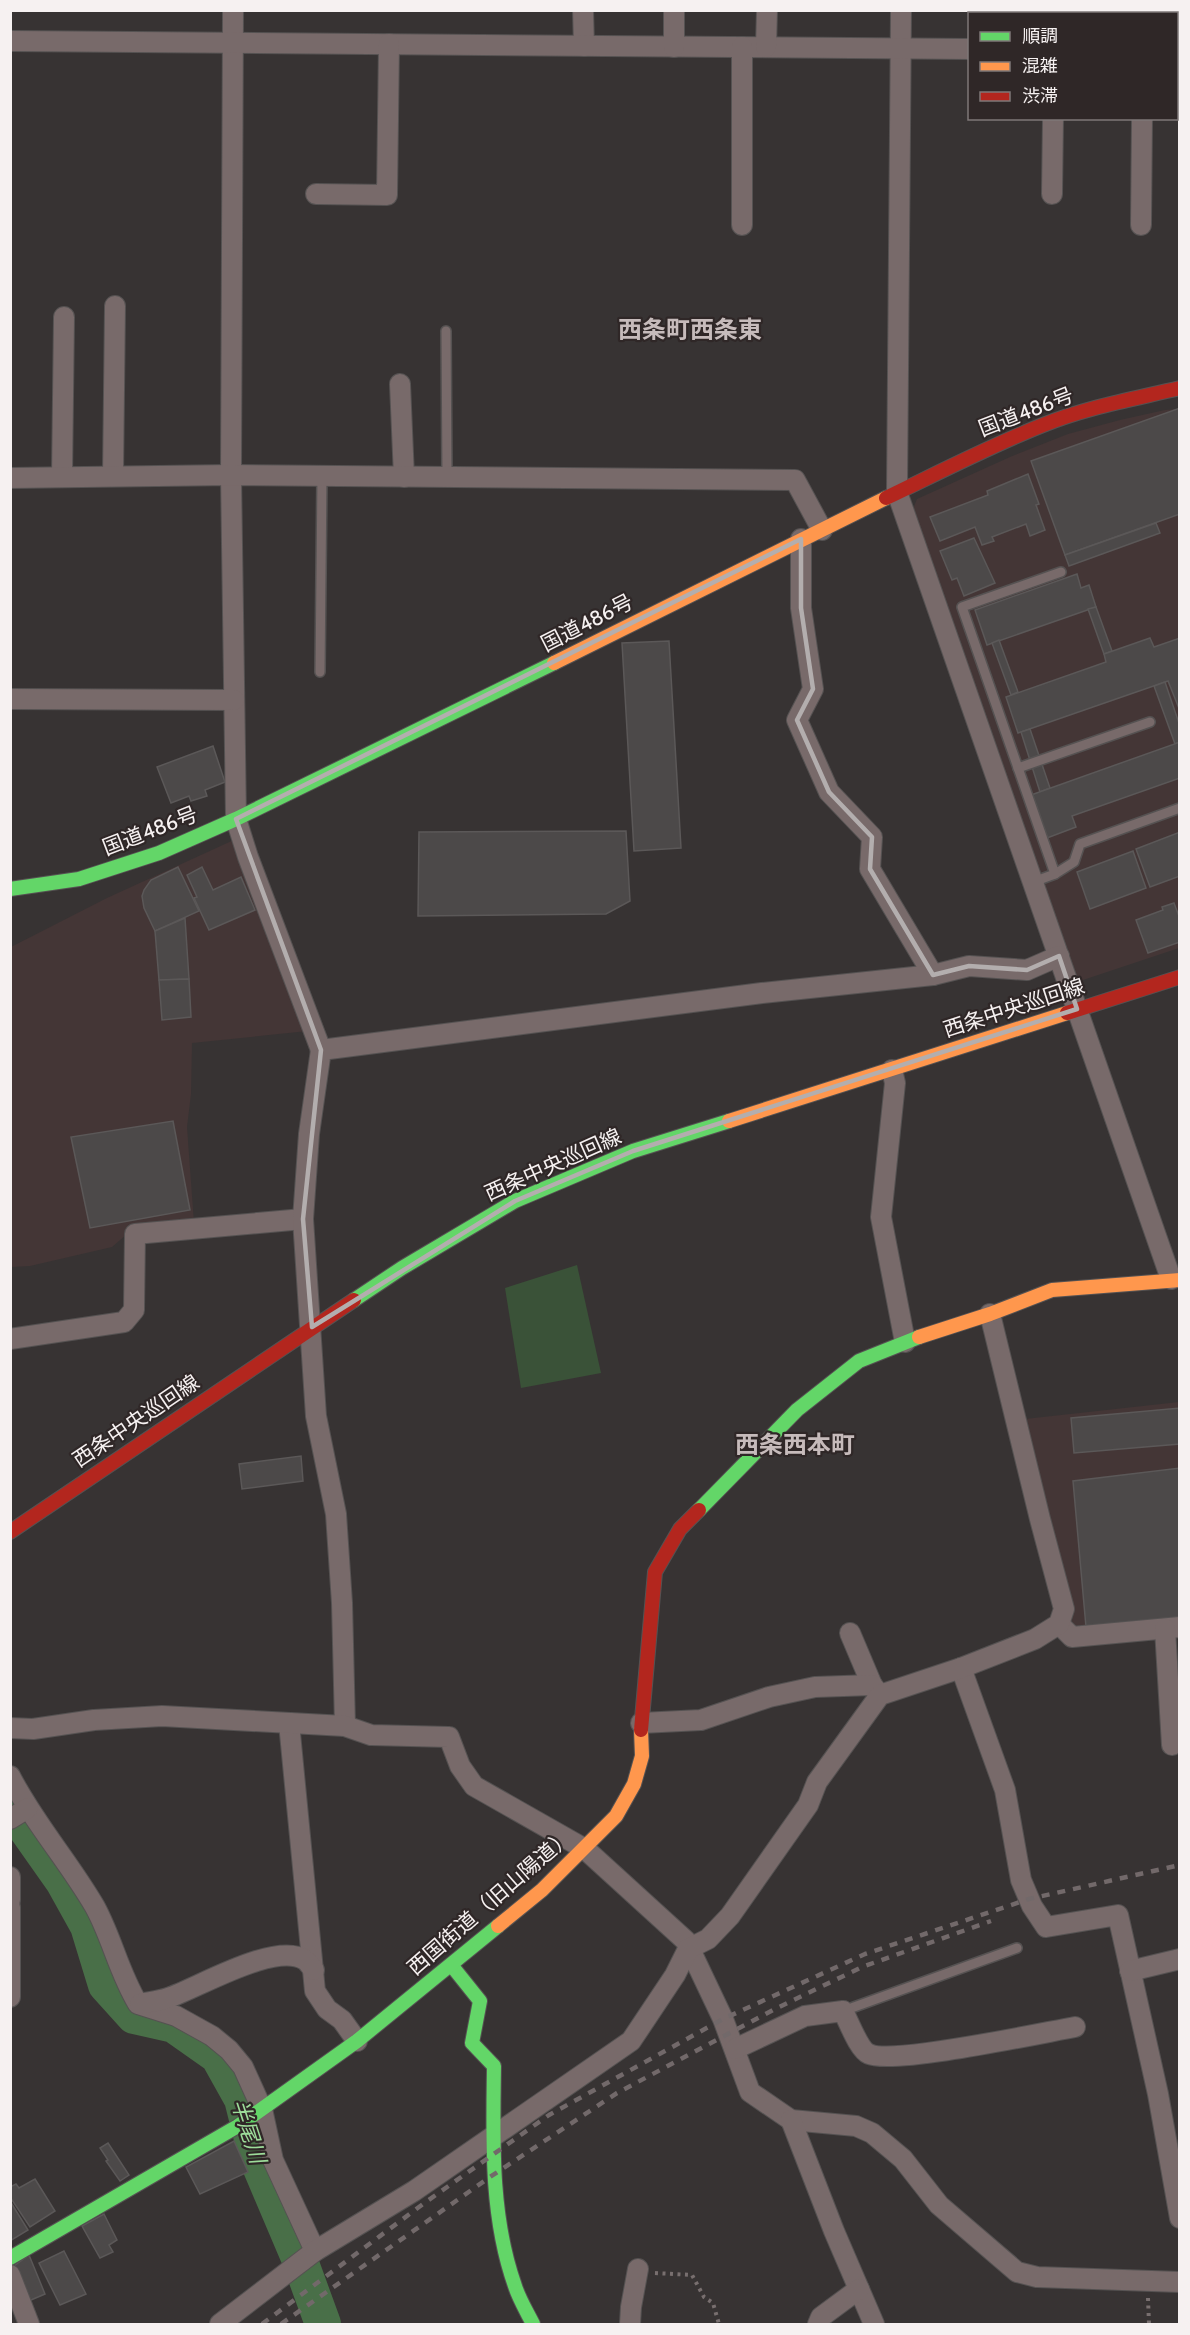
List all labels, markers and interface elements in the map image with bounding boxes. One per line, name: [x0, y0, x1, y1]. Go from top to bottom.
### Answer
legend: [968, 12, 1178, 120]
text: 順調: [1022, 25, 1058, 47]
text: 混雑: [1022, 55, 1058, 77]
text: 渋滞: [1022, 85, 1058, 107]
district label: 西条町西条東: [618, 315, 762, 344]
street label: 国道486号: [975, 382, 1077, 441]
street label: 国道486号: [537, 589, 637, 656]
street label: 国道486号: [99, 801, 201, 860]
street label: 西条中央巡回線: [940, 973, 1088, 1042]
street label: 西条中央巡回線: [481, 1123, 625, 1206]
street label: 西条中央巡回線: [68, 1369, 204, 1472]
district label: 西条西本町: [735, 1430, 855, 1459]
street label: 西国街道（旧山陽道）: [402, 1823, 577, 1980]
water label: 半尾川: [225, 2096, 272, 2169]

